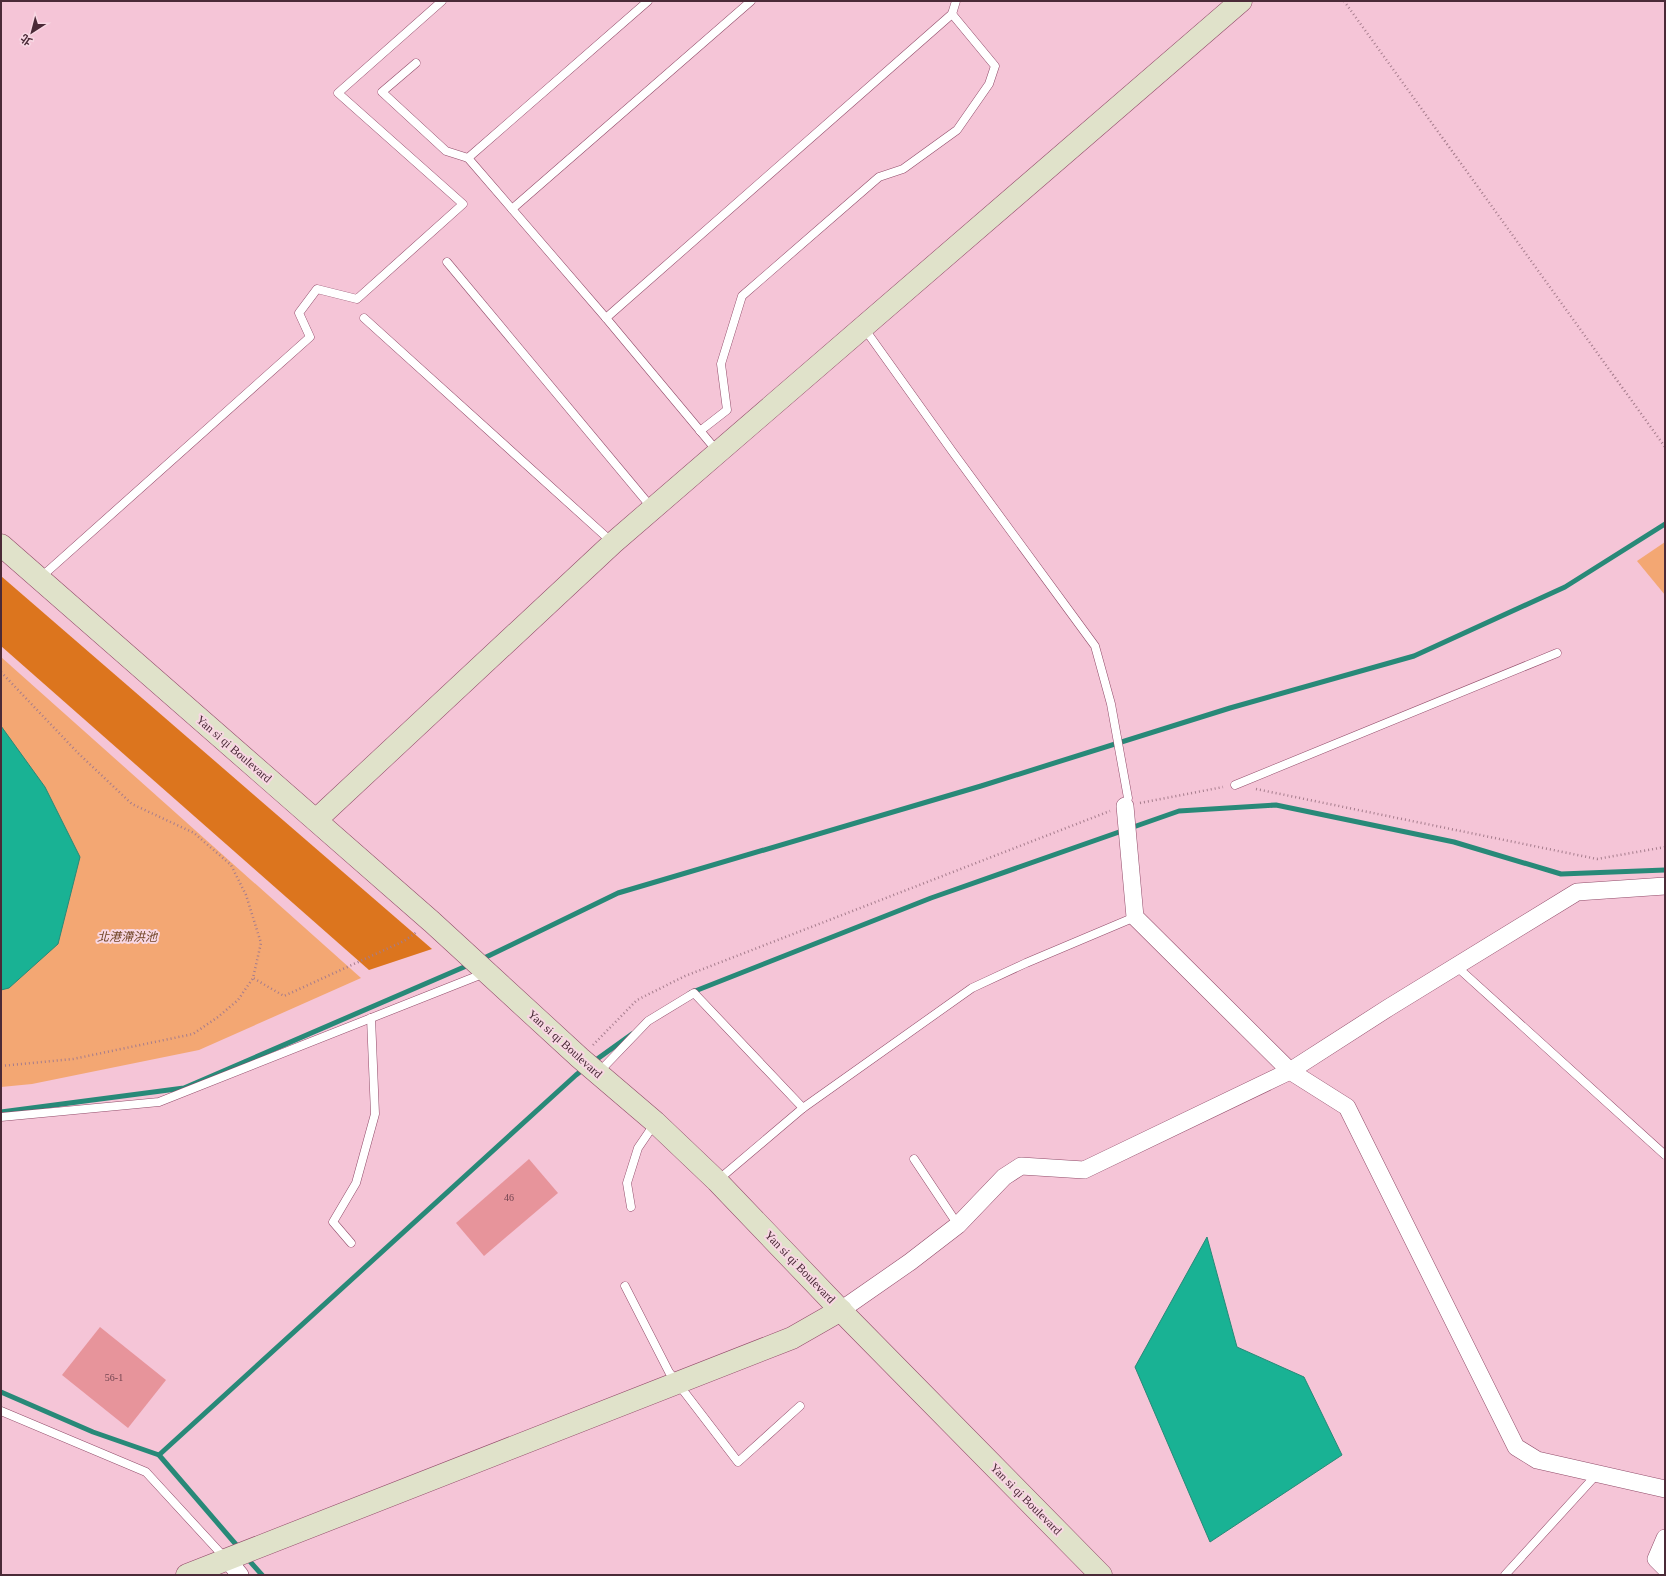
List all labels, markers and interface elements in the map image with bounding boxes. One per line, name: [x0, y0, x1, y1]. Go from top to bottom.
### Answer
north arrow: [12, 12, 52, 52]
text: 北: [18, 32, 34, 48]
street label: Yan si qi Boulevard: [194, 713, 274, 785]
park label: 北港滯洪池: [97, 930, 159, 944]
street label: Yan si qi Boulevard: [525, 1007, 605, 1081]
house number: 46: [504, 1192, 514, 1203]
street label: Yan si qi Boulevard: [762, 1228, 838, 1306]
house number: 56-1: [105, 1372, 123, 1383]
street label: Yan si qi Boulevard: [987, 1460, 1065, 1538]

